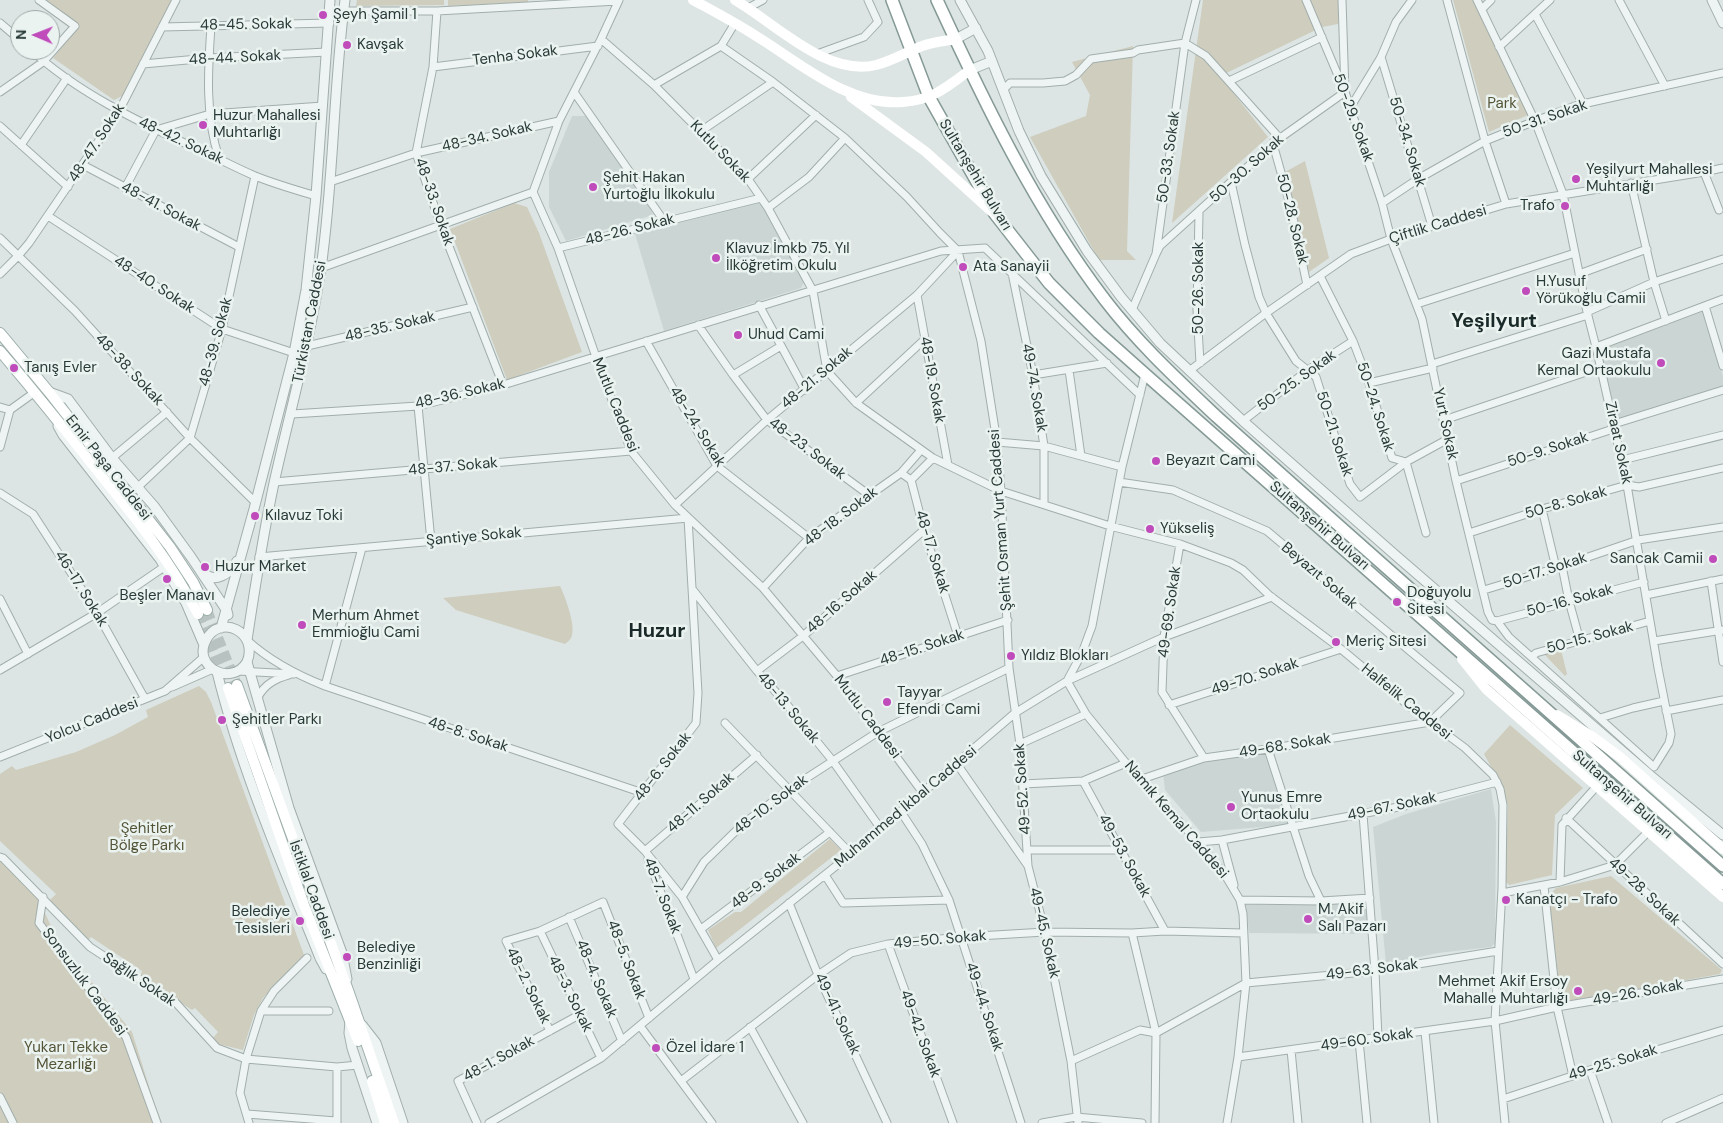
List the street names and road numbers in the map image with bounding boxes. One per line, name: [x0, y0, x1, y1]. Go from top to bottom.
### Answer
street label: 48-45. Sokak: [200, 15, 292, 35]
street label: Tenha Sokak: [471, 42, 559, 70]
street label: 48-44. Sokak: [188, 47, 282, 69]
street label: 50-29. Sokak: [1329, 71, 1377, 165]
street label: 50-34. Sokak: [1385, 95, 1429, 189]
street label: 50-31. Sokak: [1500, 96, 1590, 142]
street label: 48-47. Sokak: [65, 100, 129, 186]
street label: 50-33. Sokak: [1154, 110, 1184, 204]
street label: 48-42. Sokak: [136, 113, 226, 169]
street label: Sultanşehir Bulvarı: [935, 116, 1015, 234]
street label: Kutlu Sokak: [686, 117, 754, 187]
street label: 48-34. Sokak: [440, 118, 534, 156]
street label: 50-30. Sokak: [1206, 131, 1288, 207]
street label: 48-33. Sokak: [411, 156, 457, 248]
street label: 50-28. Sokak: [1272, 172, 1312, 266]
street label: 48-41. Sokak: [118, 178, 204, 236]
street label: Çiftlik Caddesi: [1387, 202, 1489, 248]
street label: 48-26. Sokak: [583, 210, 677, 250]
street label: 50-26. Sokak: [1190, 242, 1208, 334]
street label: 48-40. Sokak: [110, 252, 198, 318]
street label: Türkistan Caddesi: [289, 259, 331, 385]
street label: 48-39. Sokak: [195, 295, 237, 389]
street label: 48-35. Sokak: [343, 308, 437, 346]
street label: 48-38. Sokak: [91, 330, 167, 410]
street label: 48-19. Sokak: [916, 335, 948, 425]
street label: 49-74. Sokak: [1017, 342, 1051, 434]
street label: 48-21. Sokak: [778, 343, 856, 413]
street label: 50-25. Sokak: [1254, 346, 1340, 416]
street label: Mutlu Caddesi: [588, 355, 642, 455]
street label: 50-24. Sokak: [1352, 360, 1398, 454]
street label: 48-36. Sokak: [413, 375, 507, 413]
street label: 48-24. Sokak: [665, 383, 729, 471]
street label: Yurt Sokak: [1429, 386, 1461, 462]
street label: 50-21. Sokak: [1312, 389, 1356, 479]
street label: Ziraat Sokak: [1600, 400, 1636, 486]
street label: Emir Paşa Caddesi: [61, 412, 155, 524]
street label: 48-23. Sokak: [765, 414, 849, 484]
street label: Şehit Osman Yurt Caddesi: [986, 428, 1016, 612]
street label: 50-9. Sokak: [1505, 428, 1591, 472]
street label: 48-37. Sokak: [407, 454, 499, 480]
street label: Sultanşehir Bulvarı: [1265, 478, 1373, 574]
street label: 48-18. Sokak: [800, 483, 882, 551]
street label: 50-8. Sokak: [1523, 483, 1609, 523]
street label: 48-17. Sokak: [911, 508, 953, 596]
street label: Şantiye Sokak: [425, 524, 523, 550]
street label: Beyazıt Sokak: [1277, 539, 1361, 613]
street label: 46-17. Sokak: [51, 548, 111, 630]
street label: 50-17. Sokak: [1501, 549, 1589, 593]
street label: 49-69. Sokak: [1155, 565, 1185, 659]
street label: 48-16. Sokak: [803, 566, 881, 638]
street label: 50-16. Sokak: [1525, 581, 1615, 621]
street label: 50-15. Sokak: [1545, 618, 1635, 658]
street label: 48-15. Sokak: [877, 626, 967, 670]
street label: 49-70. Sokak: [1209, 654, 1301, 700]
street label: Halfelik Caddesi: [1357, 660, 1455, 744]
street label: 48-13. Sokak: [753, 669, 823, 747]
street label: Mutlu Caddesi: [830, 671, 904, 763]
street label: Yolcu Caddesi: [43, 694, 141, 748]
street label: 48-8. Sokak: [426, 714, 510, 756]
street label: 48-6. Sokak: [630, 729, 696, 805]
street label: 49-68. Sokak: [1238, 730, 1332, 762]
street label: Muhammed İkbal Caddesi: [831, 742, 981, 872]
street label: 49-52. Sokak: [1011, 743, 1035, 835]
street label: Sultanşehir Bulvarı: [1568, 747, 1676, 843]
street label: Namık Kemal Caddesi: [1120, 758, 1232, 882]
street label: 48-11. Sokak: [664, 769, 738, 837]
street label: 48-10. Sokak: [730, 771, 812, 839]
street label: 49-67. Sokak: [1346, 789, 1438, 825]
street label: 49-53. Sokak: [1094, 811, 1154, 901]
street label: İstiklal Caddesi: [285, 838, 337, 942]
street label: 48-9. Sokak: [727, 849, 805, 913]
street label: 49-28. Sokak: [1604, 854, 1684, 930]
street label: 48-7. Sokak: [639, 855, 685, 937]
street label: 49-45. Sokak: [1025, 886, 1063, 980]
street label: 48-5. Sokak: [603, 918, 649, 1002]
street label: Sonsuzluk Caddesi: [38, 925, 130, 1039]
street label: 49-50. Sokak: [893, 927, 987, 953]
street label: 48-4. Sokak: [571, 937, 621, 1021]
street label: 48-2. Sokak: [502, 945, 554, 1027]
street label: Sağlık Sokak: [99, 949, 179, 1011]
street label: 48-3. Sokak: [544, 953, 596, 1035]
street label: 49-63. Sokak: [1325, 955, 1419, 985]
street label: 49-44. Sokak: [961, 960, 1007, 1054]
street label: 49-41. Sokak: [810, 970, 864, 1058]
street label: 49-26. Sokak: [1591, 976, 1685, 1010]
street label: 49-42. Sokak: [896, 988, 944, 1080]
street label: 49-60. Sokak: [1319, 1025, 1415, 1055]
street label: 48-1. Sokak: [460, 1032, 538, 1086]
street label: 49-25. Sokak: [1566, 1041, 1660, 1085]

